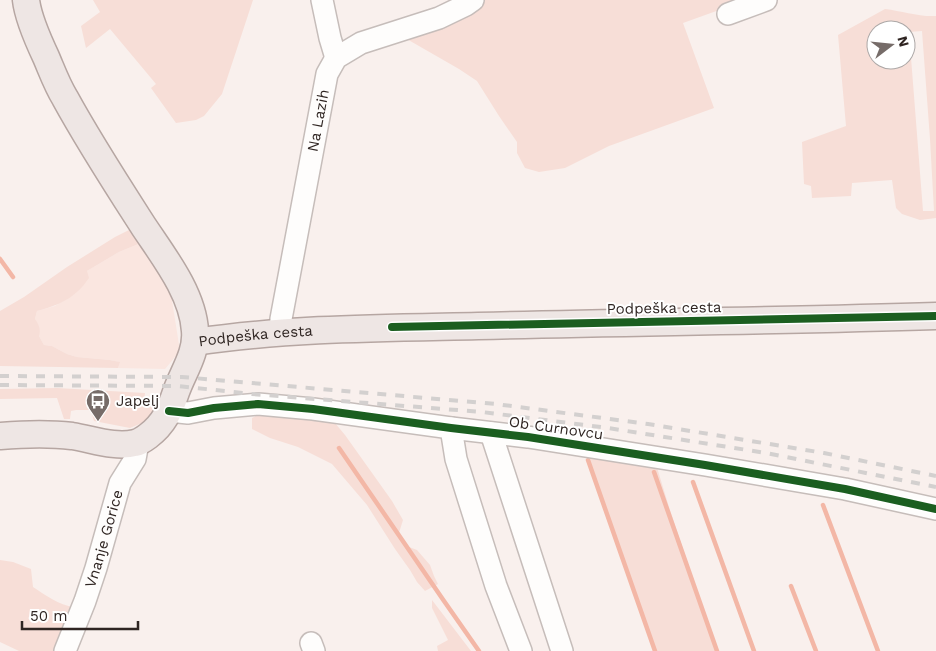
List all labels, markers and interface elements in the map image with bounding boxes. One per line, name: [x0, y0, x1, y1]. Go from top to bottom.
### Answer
north arrow: [866, 20, 916, 70]
text: N: [894, 34, 913, 49]
street label: Na Lazih: [304, 88, 333, 153]
street label: Podpeška cesta: [606, 298, 722, 318]
street label: Podpeška cesta: [197, 322, 314, 350]
bus stop icon: Japelj: [85, 388, 111, 422]
place label: Japelj: [116, 392, 159, 410]
street label: Ob Curnovcu: [508, 412, 604, 444]
street label: Vnanje Gorice: [81, 488, 127, 590]
scale bar: [22, 598, 139, 630]
text: 50 m: [30, 607, 67, 625]

